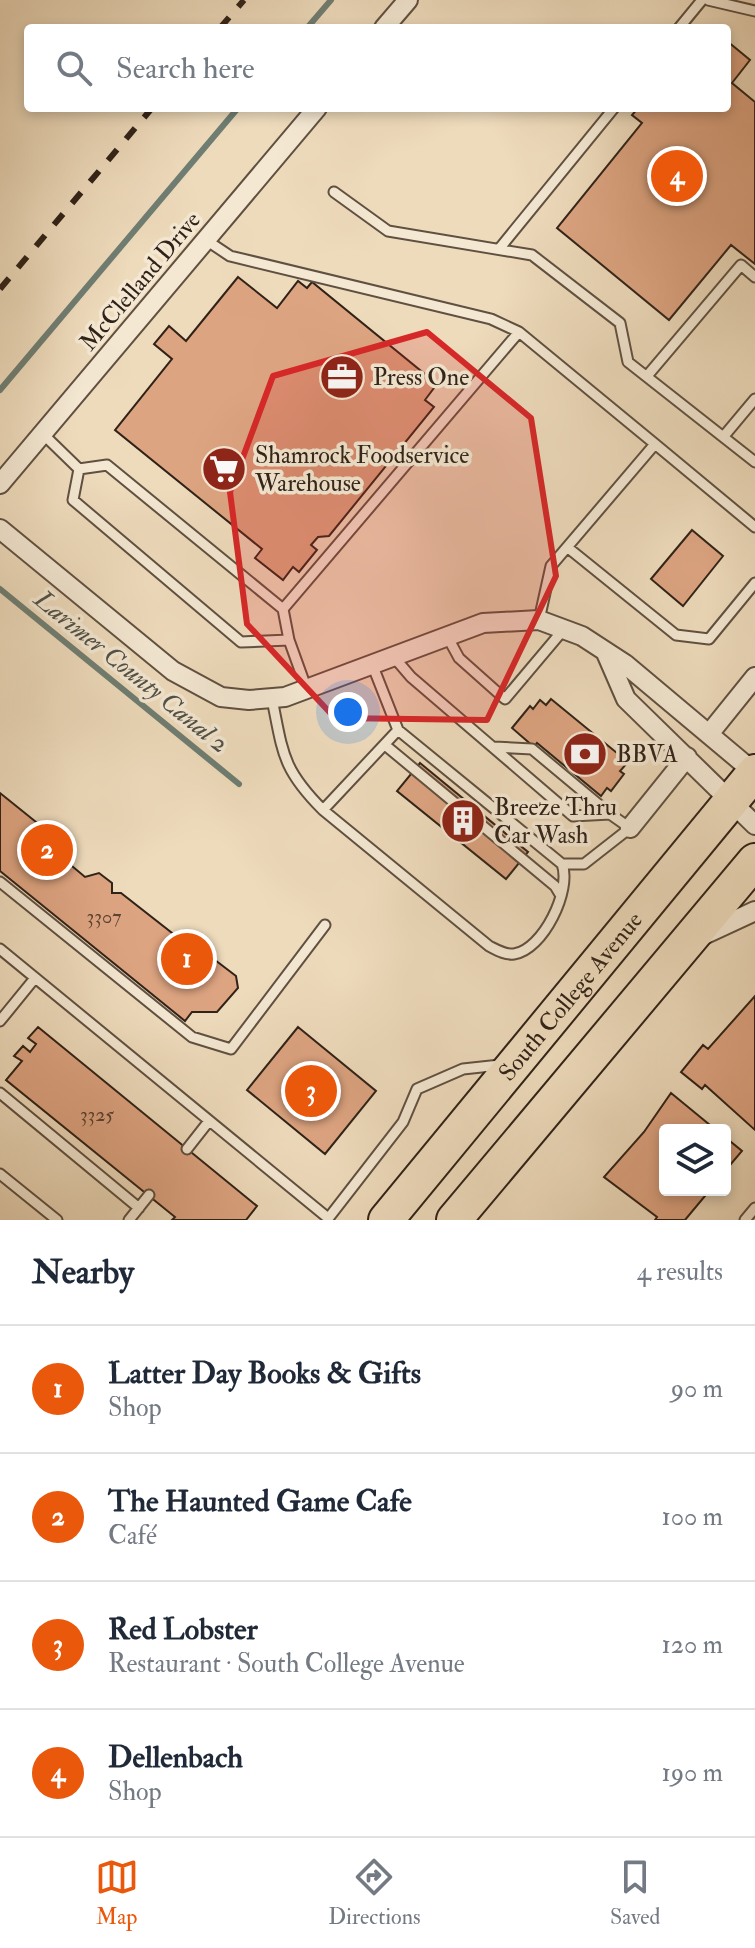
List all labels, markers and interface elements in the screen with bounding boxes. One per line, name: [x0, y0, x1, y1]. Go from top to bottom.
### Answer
search box: [24, 24, 731, 112]
icon: search: [52, 46, 96, 90]
text: Search here: [116, 50, 255, 87]
pin: 4: [651, 146, 703, 206]
street label: McClelland Drive: [73, 205, 208, 357]
office icon: Press One: [318, 353, 366, 401]
place label: Press One: [373, 362, 469, 393]
place label: Shamrock Foodservice Warehouse: [254, 440, 469, 499]
supermarket icon: Shamrock Foodservice Warehouse: [200, 445, 248, 493]
water label: Larimer County Canal 2: [27, 583, 235, 760]
your location: [328, 692, 368, 732]
bank icon: BBVA: [561, 730, 609, 778]
place label: BBVA: [616, 739, 678, 770]
place label: Breeze Thru Car Wash: [494, 792, 617, 851]
building icon: Breeze Thru Car Wash: [439, 797, 487, 845]
pin: 2: [21, 820, 73, 880]
house number: 3307: [87, 904, 121, 929]
street label: South College Avenue: [492, 905, 650, 1088]
pin: 1: [161, 929, 213, 989]
pin: 3: [285, 1061, 337, 1121]
house number: 3325: [80, 1102, 114, 1127]
map controls: [659, 1124, 731, 1196]
button: layers: [659, 1124, 731, 1196]
text: Nearby: [32, 1251, 134, 1294]
text: 4 results: [637, 1256, 723, 1288]
text: Latter Day Books & Gifts: [108, 1355, 421, 1392]
text: 1: [53, 1373, 63, 1405]
text: 90 m: [671, 1373, 723, 1405]
text: Shop: [108, 1392, 162, 1424]
text: The Haunted Game Cafe: [108, 1483, 412, 1520]
text: 2: [51, 1501, 65, 1533]
text: 100 m: [662, 1501, 723, 1533]
text: Café: [108, 1520, 157, 1552]
text: Red Lobster: [108, 1611, 258, 1648]
text: 3: [53, 1629, 63, 1661]
text: 120 m: [662, 1629, 723, 1661]
text: Restaurant · South College Avenue: [108, 1648, 465, 1680]
text: Dellenbach: [108, 1739, 243, 1776]
text: 4: [51, 1757, 65, 1789]
text: 190 m: [662, 1757, 723, 1789]
text: Shop: [108, 1776, 162, 1808]
tab: Map: [95, 1855, 139, 1931]
tab: Directions: [328, 1855, 421, 1931]
tab: Saved: [610, 1855, 660, 1931]

